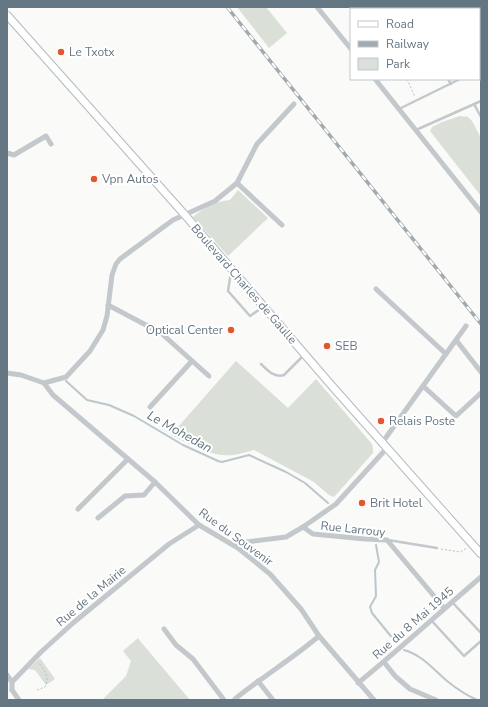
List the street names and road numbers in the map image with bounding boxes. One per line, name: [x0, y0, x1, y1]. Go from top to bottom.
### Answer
street label: Boulevard Charles de Gaulle: [187, 221, 301, 347]
street label: Rue du Souvenir: [196, 505, 277, 570]
street label: Rue Larrouy: [320, 518, 387, 540]
street label: Rue de la Mairie: [53, 562, 129, 630]
street label: Rue du 8 Mai 1945: [369, 583, 457, 663]

